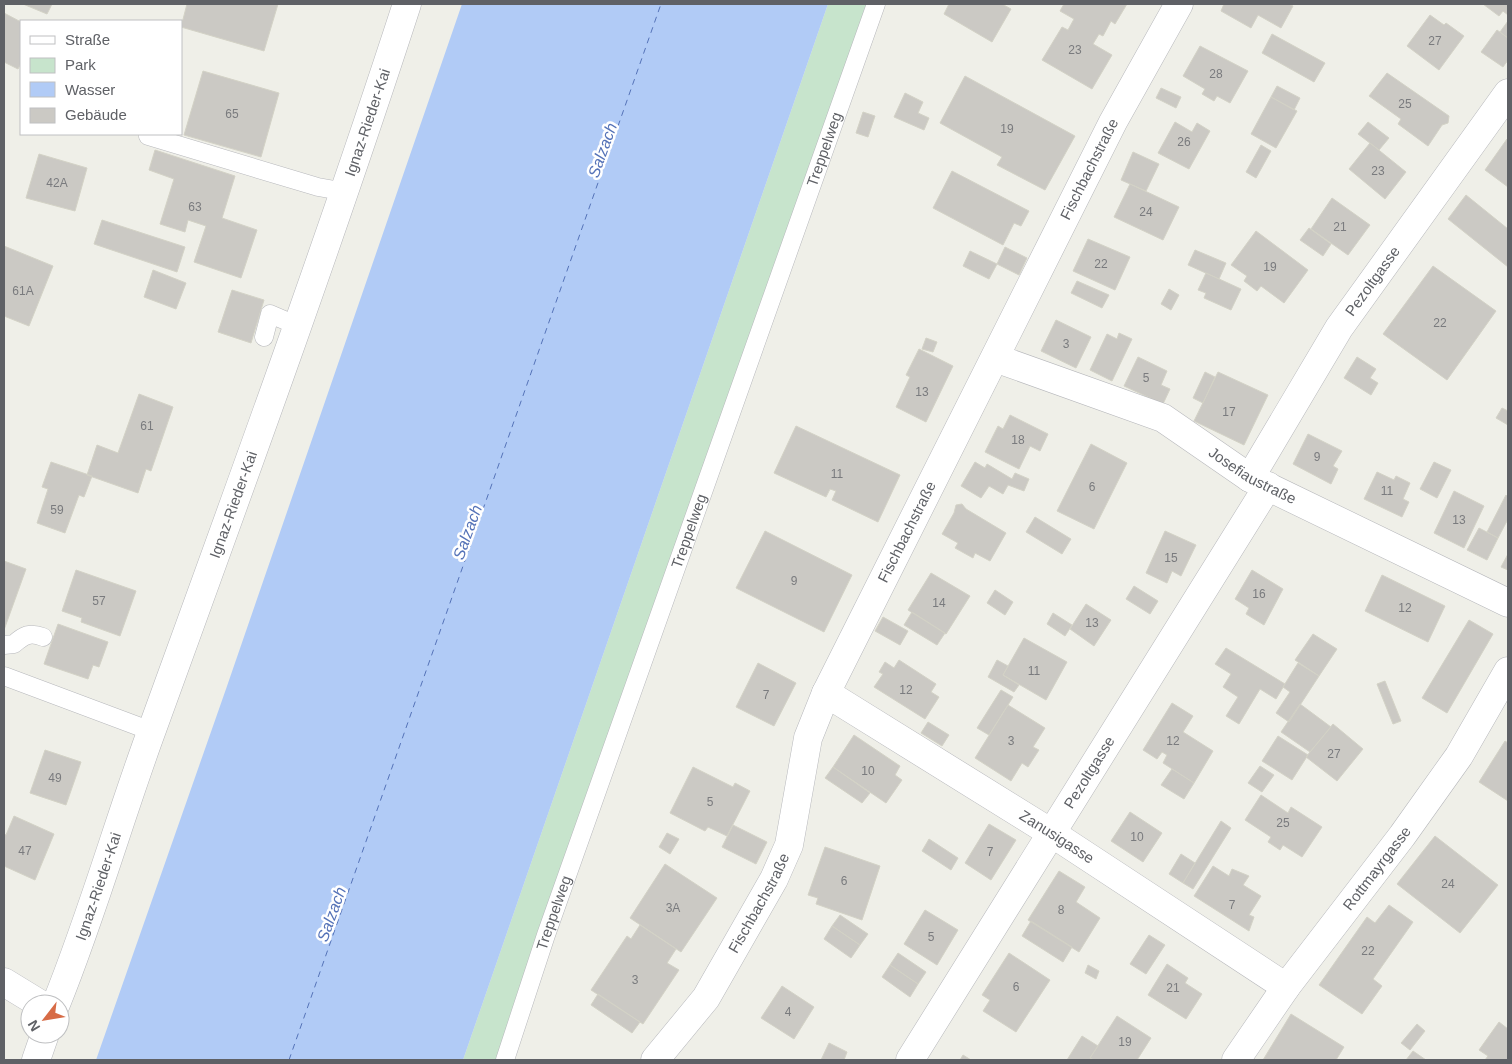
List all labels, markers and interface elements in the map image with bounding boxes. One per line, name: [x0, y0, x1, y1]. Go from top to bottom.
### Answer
legend: [20, 20, 182, 135]
text: Straße: [65, 31, 110, 48]
house number: 27: [1428, 34, 1442, 48]
house number: 23: [1068, 43, 1082, 57]
text: Park: [65, 56, 96, 73]
street label: Ignaz-Rieder-Kai: [341, 66, 393, 178]
house number: 28: [1209, 67, 1223, 81]
text: Wasser: [65, 81, 115, 98]
house number: 25: [1398, 97, 1412, 111]
text: Gebäude: [65, 106, 127, 123]
house number: 65: [225, 107, 239, 121]
street label: Treppelweg: [803, 110, 845, 189]
street label: Fischbachstraße: [1056, 116, 1121, 222]
water label: Salzach: [585, 120, 620, 180]
house number: 19: [1000, 122, 1014, 136]
house number: 26: [1177, 135, 1191, 149]
house number: 23: [1371, 164, 1385, 178]
house number: 42A: [46, 176, 68, 190]
house number: 63: [188, 200, 202, 214]
house number: 24: [1139, 205, 1153, 219]
house number: 21: [1333, 220, 1347, 234]
street label: Pezoltgasse: [1341, 243, 1403, 319]
house number: 22: [1094, 257, 1108, 271]
house number: 19: [1263, 260, 1277, 274]
house number: 61A: [12, 284, 34, 298]
house number: 22: [1433, 316, 1447, 330]
house number: 3: [1063, 337, 1070, 351]
house number: 5: [1143, 371, 1150, 385]
house number: 13: [915, 385, 929, 399]
house number: 17: [1222, 405, 1236, 419]
house number: 61: [140, 419, 154, 433]
house number: 18: [1011, 433, 1025, 447]
street label: Josefiaustraße: [1206, 443, 1299, 507]
street label: Ignaz-Rieder-Kai: [206, 449, 260, 560]
house number: 9: [1314, 450, 1321, 464]
house number: 11: [831, 467, 844, 481]
street label: Fischbachstraße: [874, 478, 939, 585]
house number: 6: [1089, 480, 1096, 494]
house number: 11: [1381, 484, 1394, 498]
street label: Treppelweg: [668, 491, 710, 571]
water label: Salzach: [450, 502, 485, 562]
house number: 59: [50, 503, 64, 517]
house number: 13: [1452, 513, 1466, 527]
house number: 15: [1164, 551, 1178, 565]
house number: 9: [791, 574, 798, 588]
house number: 16: [1252, 587, 1266, 601]
house number: 57: [92, 594, 106, 608]
house number: 14: [932, 596, 946, 610]
house number: 12: [1398, 601, 1412, 615]
house number: 13: [1085, 616, 1099, 630]
house number: 11: [1028, 664, 1041, 678]
house number: 12: [899, 683, 913, 697]
house number: 7: [763, 688, 770, 702]
street label: Pezoltgasse: [1060, 733, 1118, 811]
house number: 3: [1008, 734, 1015, 748]
house number: 12: [1166, 734, 1180, 748]
house number: 27: [1327, 747, 1341, 761]
house number: 10: [861, 764, 875, 778]
house number: 49: [48, 771, 62, 785]
house number: 5: [707, 795, 714, 809]
street label: Zanusigasse: [1017, 806, 1097, 867]
house number: 25: [1276, 816, 1290, 830]
street label: Rottmayrgasse: [1339, 823, 1414, 913]
street label: Ignaz-Rieder-Kai: [72, 830, 124, 942]
house number: 10: [1130, 830, 1144, 844]
house number: 47: [18, 844, 32, 858]
house number: 7: [987, 845, 994, 859]
street label: Fischbachstraße: [725, 851, 792, 956]
street label: Treppelweg: [533, 873, 574, 952]
house number: 6: [841, 874, 848, 888]
house number: 24: [1441, 877, 1455, 891]
water label: Salzach: [314, 884, 349, 944]
house number: 7: [1229, 898, 1236, 912]
house number: 3A: [666, 901, 680, 915]
house number: 8: [1058, 903, 1065, 917]
house number: 5: [928, 930, 935, 944]
house number: 22: [1361, 944, 1375, 958]
house number: 3: [632, 973, 639, 987]
house number: 6: [1013, 980, 1020, 994]
house number: 21: [1166, 981, 1180, 995]
north arrow: [20, 994, 70, 1044]
house number: 4: [785, 1005, 792, 1019]
text: N: [24, 1017, 43, 1034]
house number: 19: [1118, 1035, 1132, 1049]

